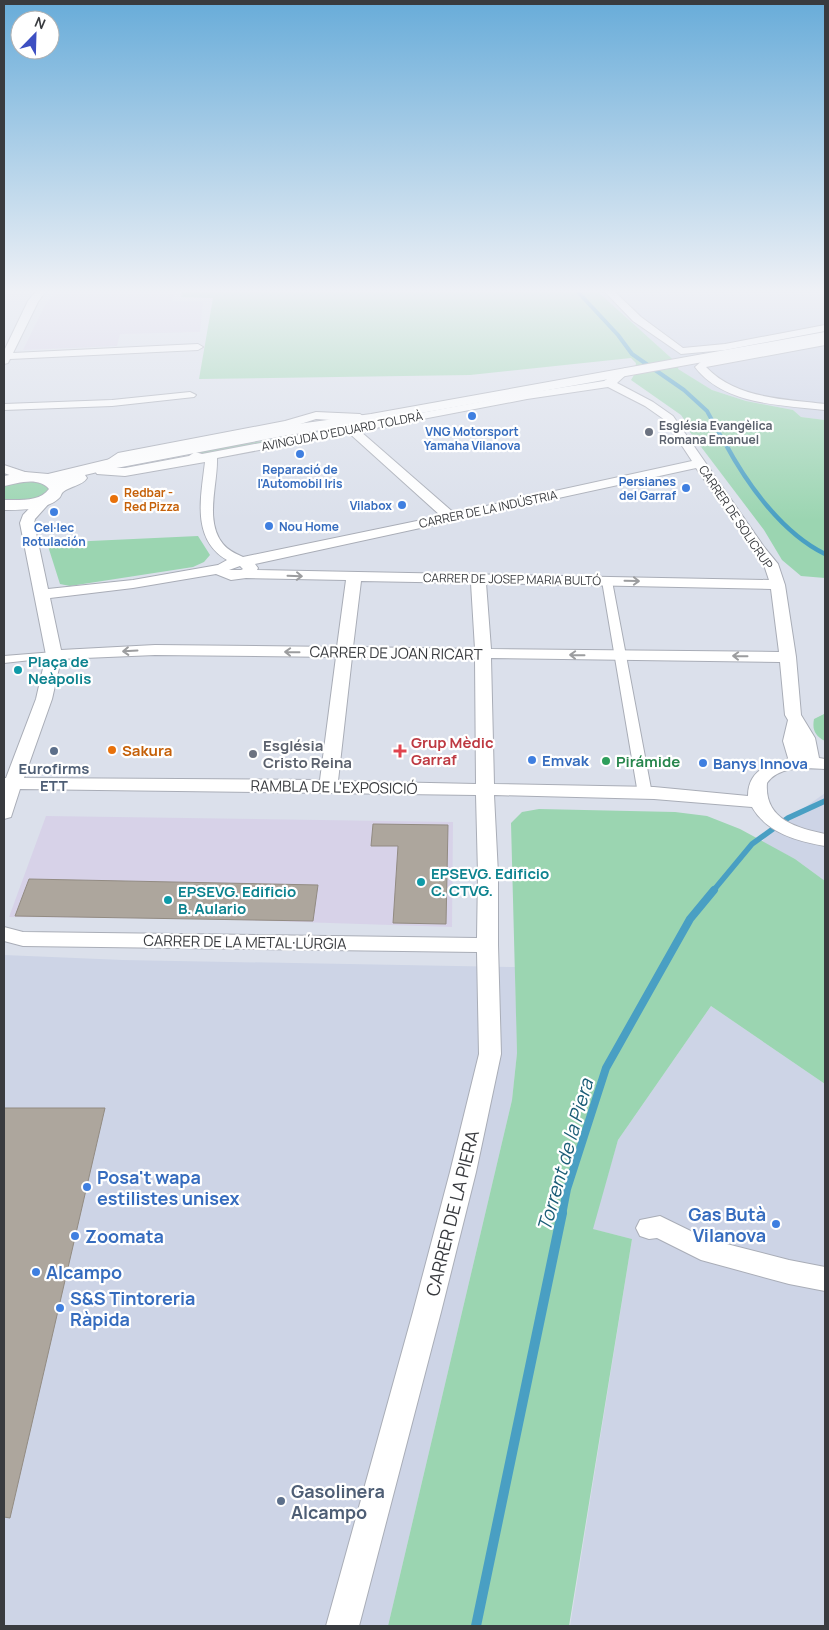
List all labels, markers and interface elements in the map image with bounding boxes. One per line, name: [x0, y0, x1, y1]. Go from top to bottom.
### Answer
north arrow: [10, 10, 60, 60]
text: N: [32, 12, 49, 33]
street label: AVINGUDA D'EDUARD TOLDRÀ: [260, 407, 425, 455]
marker: VNG Motorsport Yamaha Vilanova: [466, 410, 478, 422]
place label: Església Evangèlica Romana Emanuel: [659, 417, 773, 448]
place label: VNG Motorsport Yamaha Vilanova: [424, 423, 520, 454]
marker: Església Evangèlica Romana Emanuel: [643, 426, 655, 438]
marker: Reparació de l'Automobil Iris: [294, 448, 306, 460]
place label: Reparació de l'Automobil Iris: [258, 461, 343, 492]
street label: CARRER DE SOLICRUP: [695, 462, 777, 572]
place label: Persianes del Garraf: [619, 473, 676, 504]
marker: Persianes del Garraf: [680, 482, 692, 494]
place label: Redbar - Red Pizza: [124, 484, 179, 515]
street label: CARRER DE LA INDÚSTRIA: [417, 486, 559, 532]
marker: Redbar - Red Pizza: [108, 493, 120, 505]
place label: Vilabox: [350, 497, 392, 514]
marker: Vilabox: [396, 499, 408, 511]
marker: Cel·lec Rotulación: [48, 506, 60, 518]
place label: Nou Home: [279, 518, 339, 535]
place label: Cel·lec Rotulación: [22, 519, 86, 550]
marker: Nou Home: [263, 520, 275, 532]
street label: CARRER DE JOSEP MARIA BULTÓ: [423, 569, 601, 589]
one-way arrow: [286, 571, 303, 581]
one-way arrow: [624, 576, 640, 586]
street label: CARRER DE JOAN RICART: [309, 641, 483, 665]
one-way arrow: [122, 646, 138, 655]
one-way arrow: [284, 647, 300, 656]
one-way arrow: [569, 650, 586, 660]
place label: Plaça de Neàpolis: [28, 651, 91, 689]
one-way arrow: [732, 651, 748, 661]
marker: Plaça de Neàpolis: [12, 664, 24, 676]
place label: Grup Mèdic Garraf: [411, 732, 494, 770]
place label: Església Cristo Reina: [263, 735, 352, 773]
place label: Sakura: [122, 740, 172, 761]
marker: Sakura: [106, 744, 118, 756]
marker: Grup Mèdic Garraf: [393, 744, 407, 758]
marker: Eurofirms ETT: [48, 745, 60, 757]
marker: Església Cristo Reina: [247, 748, 259, 760]
place label: Emvak: [542, 750, 590, 771]
place label: Pirámide: [616, 751, 680, 772]
place label: Banys Innova: [713, 753, 808, 774]
marker: Emvak: [526, 754, 538, 766]
marker: Pirámide: [600, 755, 612, 767]
marker: Banys Innova: [697, 757, 709, 769]
place label: Eurofirms ETT: [19, 758, 89, 796]
street label: RAMBLA DE L'EXPOSICIÓ: [250, 775, 418, 799]
place label: EPSEVG. Edificio C. CTVG.: [431, 863, 549, 901]
marker: EPSEVG. Edificio C. CTVG.: [415, 876, 427, 888]
place label: EPSEVG. Edificio B. Aulario: [178, 881, 296, 919]
marker: EPSEVG. Edificio B. Aulario: [162, 894, 174, 906]
street label: CARRER DE LA METAL·LÚRGIA: [143, 930, 347, 954]
water label: Torrent de la Piera: [531, 1075, 600, 1234]
street label: CARRER DE LA PIERA: [420, 1127, 484, 1298]
place label: Posa't wapa estilistes unisex: [97, 1165, 240, 1210]
marker: Posa't wapa estilistes unisex: [81, 1181, 93, 1193]
place label: Gas Butà Vilanova: [688, 1202, 766, 1247]
marker: Gas Butà Vilanova: [770, 1218, 782, 1230]
place label: Zoomata: [85, 1224, 164, 1248]
marker: Zoomata: [69, 1230, 81, 1242]
place label: Alcampo: [46, 1260, 122, 1284]
marker: Alcampo: [30, 1266, 42, 1278]
place label: S&S Tintoreria Ràpida: [70, 1286, 195, 1331]
marker: S&S Tintoreria Ràpida: [54, 1302, 66, 1314]
place label: Gasolinera Alcampo: [291, 1479, 385, 1524]
marker: Gasolinera Alcampo: [275, 1495, 287, 1507]

